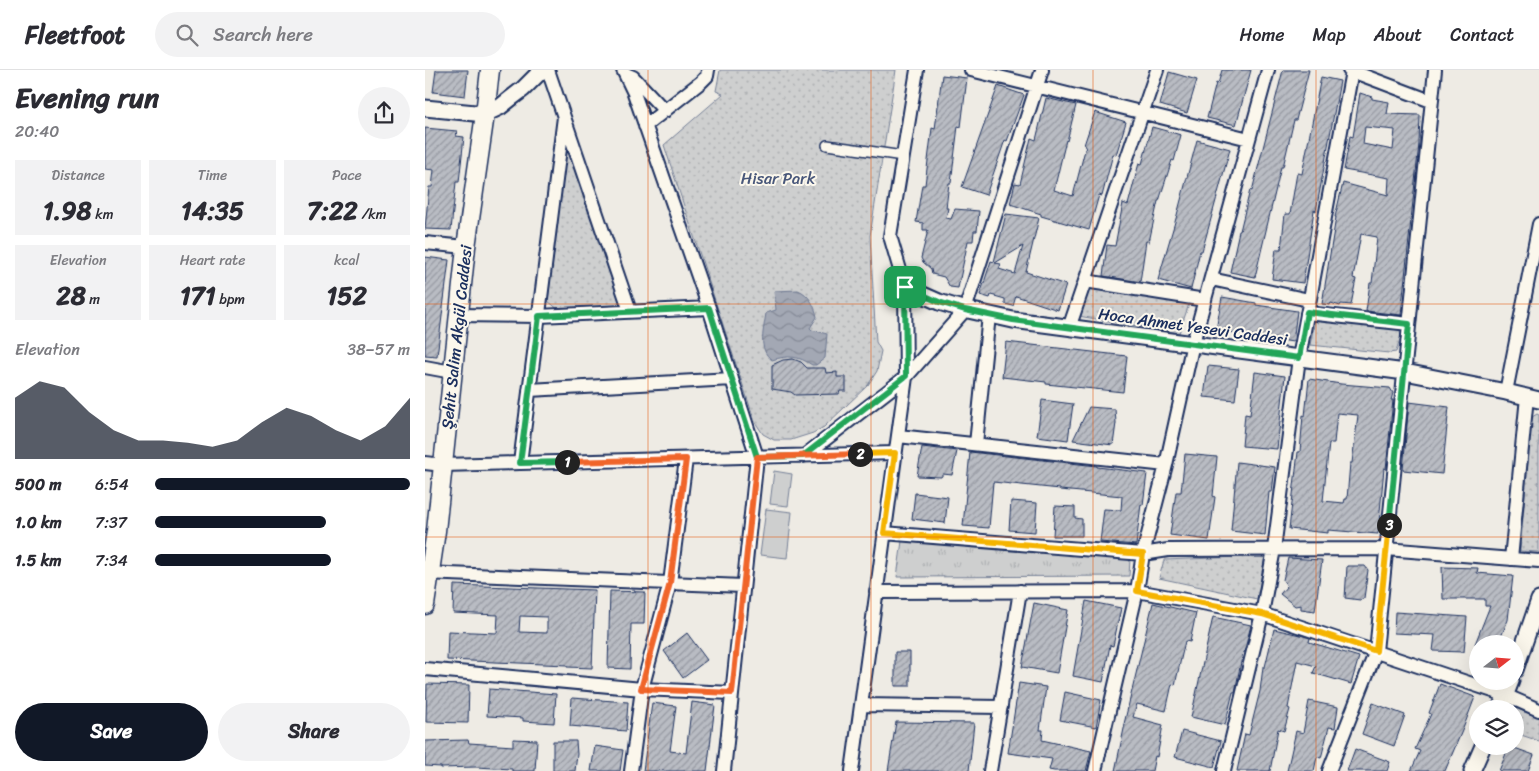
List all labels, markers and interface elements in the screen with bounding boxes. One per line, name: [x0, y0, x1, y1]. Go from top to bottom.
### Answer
search box: [155, 12, 505, 57]
text: Fleetfoot: [25, 14, 125, 56]
text: Search here: [213, 18, 313, 51]
text: Home: [1240, 19, 1285, 51]
text: Map: [1313, 19, 1346, 51]
text: About: [1374, 19, 1422, 51]
text: Contact: [1450, 19, 1514, 51]
icon: search: [173, 21, 201, 49]
text: Evening run: [15, 73, 159, 122]
button: share: [358, 87, 410, 139]
text: 20:40: [15, 117, 59, 146]
text: Distance: [52, 163, 105, 188]
text: Time: [198, 163, 227, 188]
text: Pace: [332, 163, 362, 188]
park label: Hisar Park: [741, 164, 816, 193]
text: 1.98: [43, 188, 92, 233]
text: 14:35: [181, 188, 244, 233]
text: 7:22: [307, 188, 358, 233]
text: km: [92, 202, 113, 227]
text: /km: [358, 202, 387, 227]
street label: Şehit Salim Akgül Caddesi: [432, 243, 481, 431]
text: Elevation: [50, 248, 107, 273]
text: Heart rate: [180, 248, 245, 273]
text: kcal: [334, 248, 360, 273]
pin: [884, 266, 926, 308]
text: 28: [56, 273, 86, 318]
text: 171: [180, 273, 216, 318]
text: 152: [327, 273, 367, 318]
icon: arrive: [891, 273, 919, 301]
text: m: [86, 287, 100, 312]
text: bpm: [216, 287, 245, 312]
street label: Hoca Ahmet Yesevi Caddesi: [1096, 299, 1290, 354]
text: Elevation: [15, 335, 80, 364]
text: 38–57 m: [347, 335, 410, 364]
pin: 2: [847, 442, 873, 466]
text: 2: [856, 442, 865, 467]
pin: 1: [555, 450, 579, 474]
text: 1: [564, 450, 571, 475]
text: 500 m: [15, 470, 61, 499]
text: 6:54: [95, 470, 129, 499]
text: 1.0 km: [15, 508, 62, 537]
text: 7:37: [95, 508, 127, 537]
pin: 3: [1377, 512, 1401, 538]
text: 3: [1386, 513, 1393, 538]
text: 1.5 km: [15, 546, 61, 575]
text: 7:34: [95, 546, 128, 575]
north arrow: [1469, 635, 1524, 690]
map controls: [1469, 635, 1524, 755]
button: layers: [1469, 700, 1524, 755]
button: Save: [15, 703, 208, 761]
button: Share: [218, 703, 410, 761]

